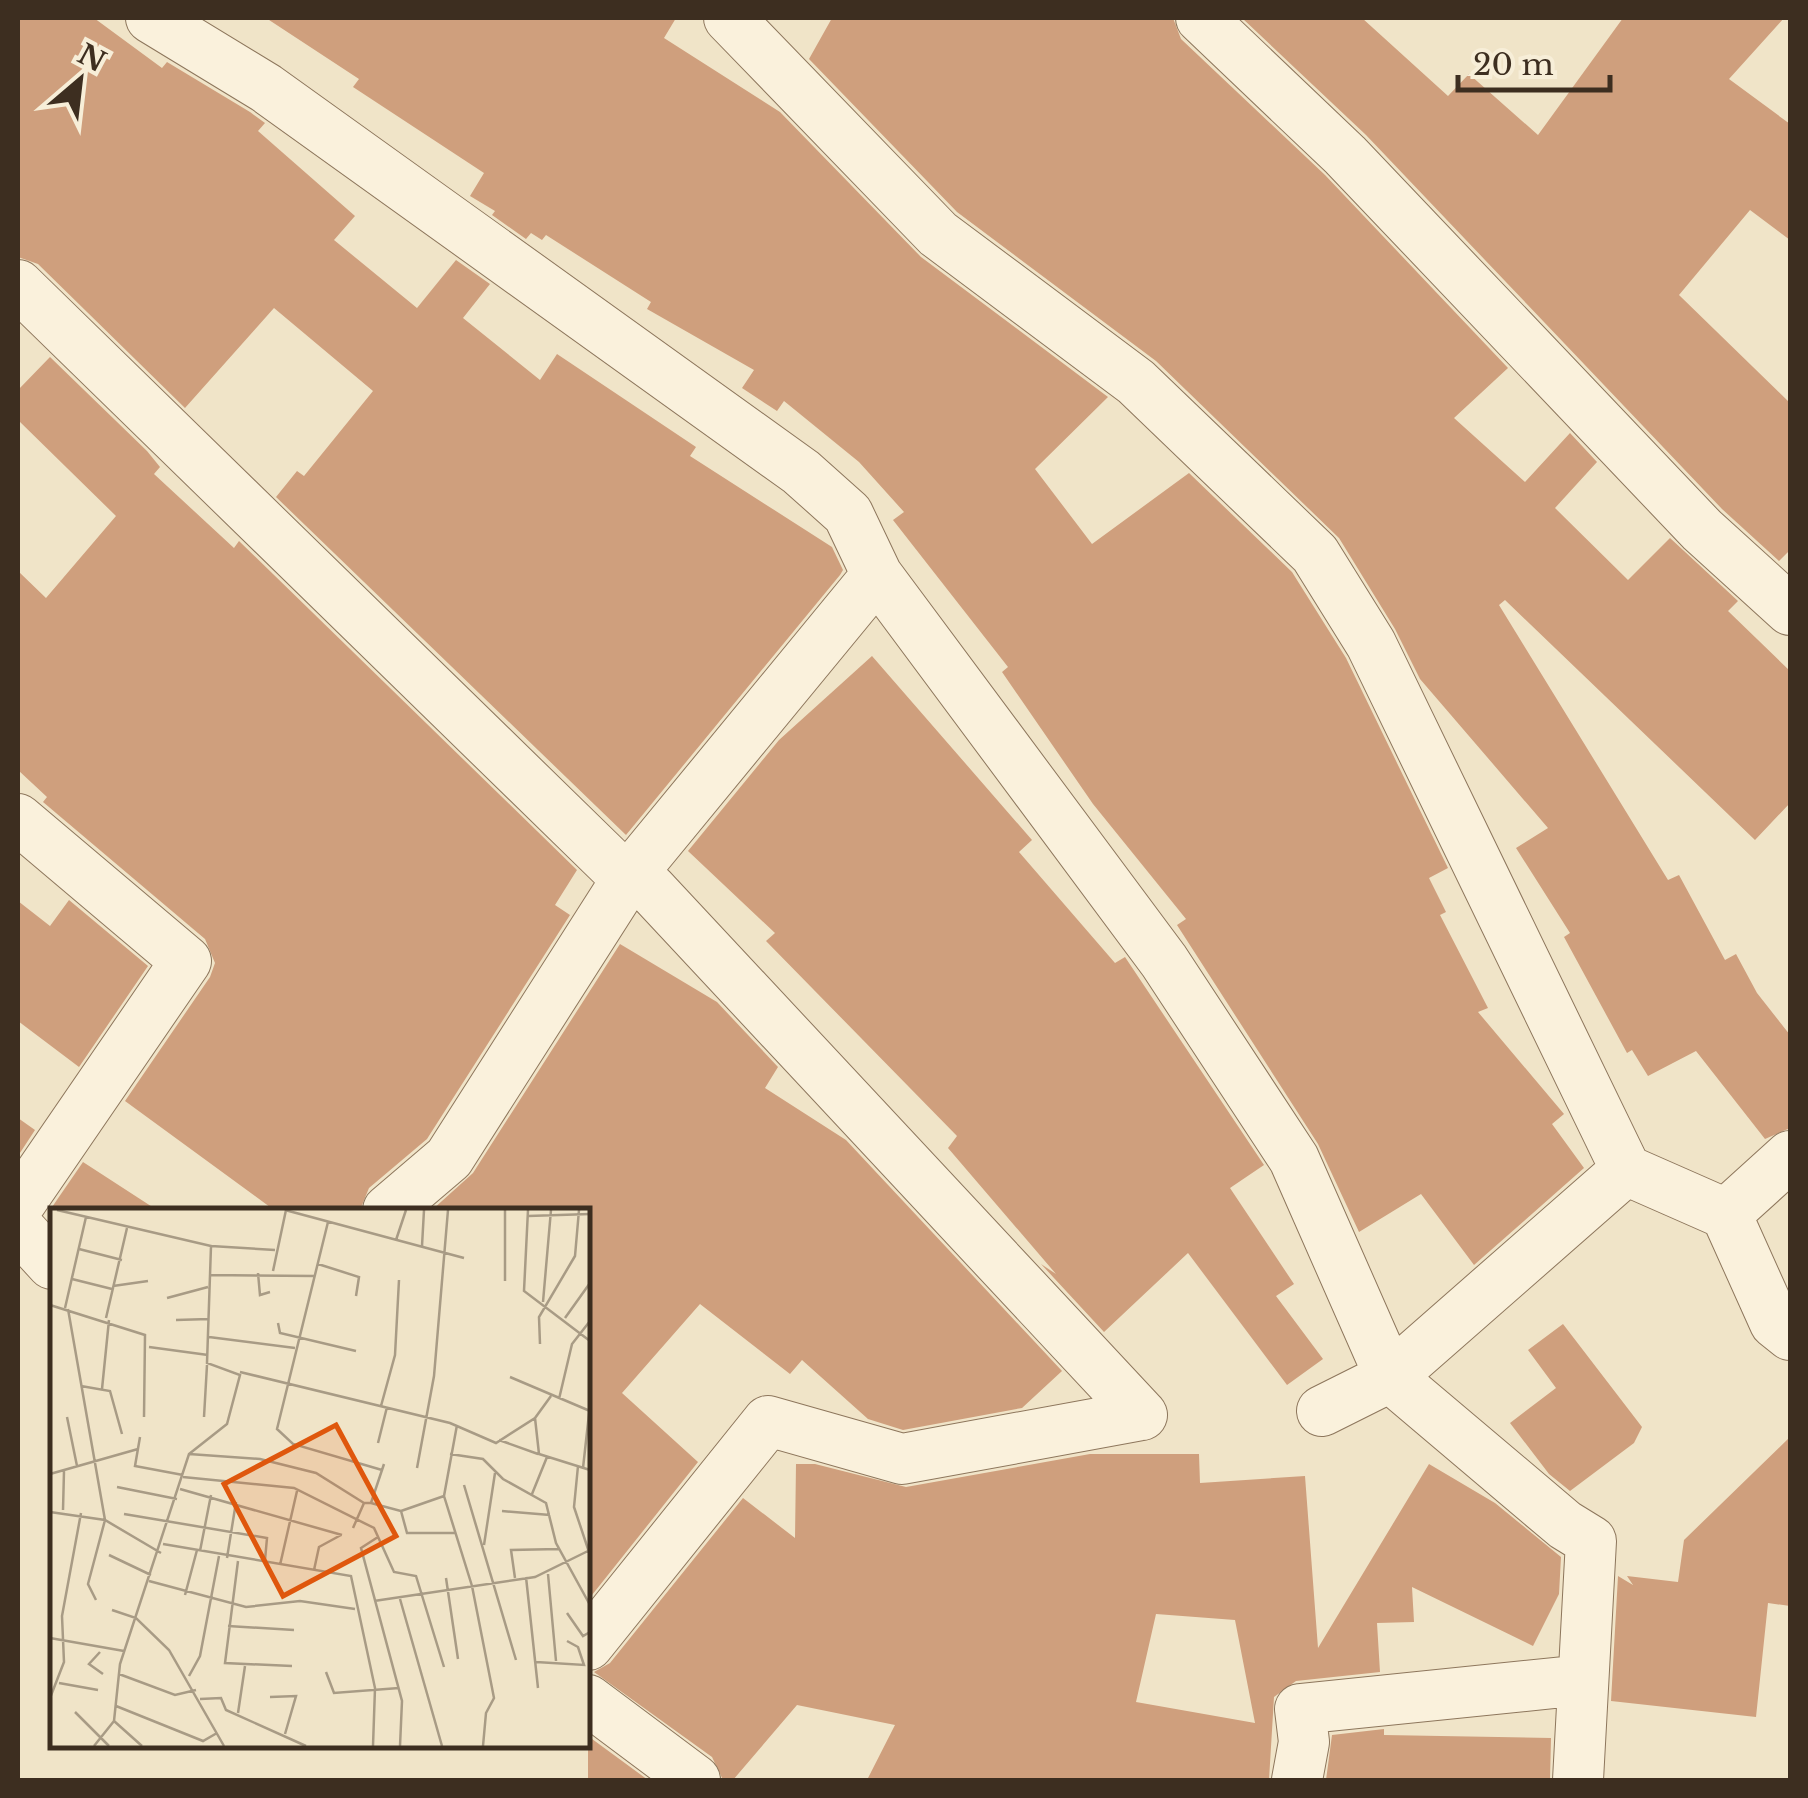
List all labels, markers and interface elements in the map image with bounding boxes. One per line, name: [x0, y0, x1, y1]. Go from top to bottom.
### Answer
north arrow: [30, 30, 130, 130]
scale bar: [1458, 30, 1610, 92]
text: N: [72, 37, 111, 80]
text: 20 m: [1473, 46, 1554, 83]
inset map: [50, 1208, 590, 1748]

